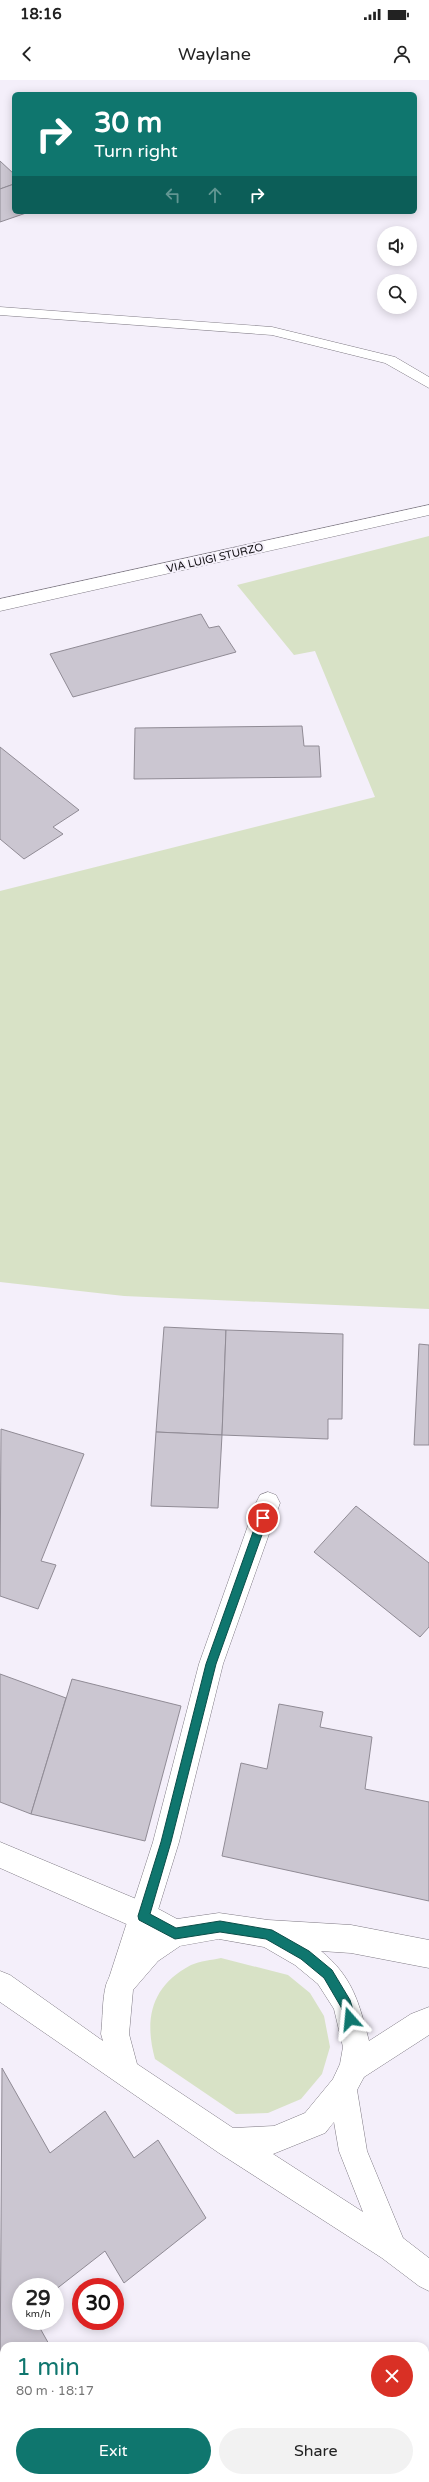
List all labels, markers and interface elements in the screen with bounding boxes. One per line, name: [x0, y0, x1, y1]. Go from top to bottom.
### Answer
text: 18:16: [20, 5, 62, 23]
icon: back: [16, 43, 38, 65]
text: Waylane: [178, 43, 251, 65]
icon: person: [391, 43, 413, 65]
text: 30 m: [94, 106, 162, 140]
icon: right: [28, 108, 80, 160]
text: Turn right: [94, 140, 178, 162]
icon: left: [162, 184, 184, 206]
icon: ahead: [204, 184, 226, 206]
icon: right: [246, 184, 268, 206]
map controls: [377, 226, 417, 314]
button: sound: [377, 226, 417, 266]
button: search: [377, 274, 417, 314]
street label: VIA LUIGI STURZO: [165, 541, 265, 575]
pin: [246, 1501, 280, 1535]
icon: arrive: [252, 1507, 274, 1529]
position arrow: [329, 1998, 371, 2040]
speed limit sign: 30: [72, 2278, 124, 2330]
text: 29: [25, 2287, 51, 2311]
text: km/h: [25, 2308, 51, 2320]
text: 1 min: [16, 2353, 80, 2382]
button: close: [371, 2355, 413, 2397]
text: 80 m · 18:17: [16, 2383, 94, 2399]
button: Exit: [16, 2428, 211, 2474]
button: Share: [219, 2428, 413, 2474]

